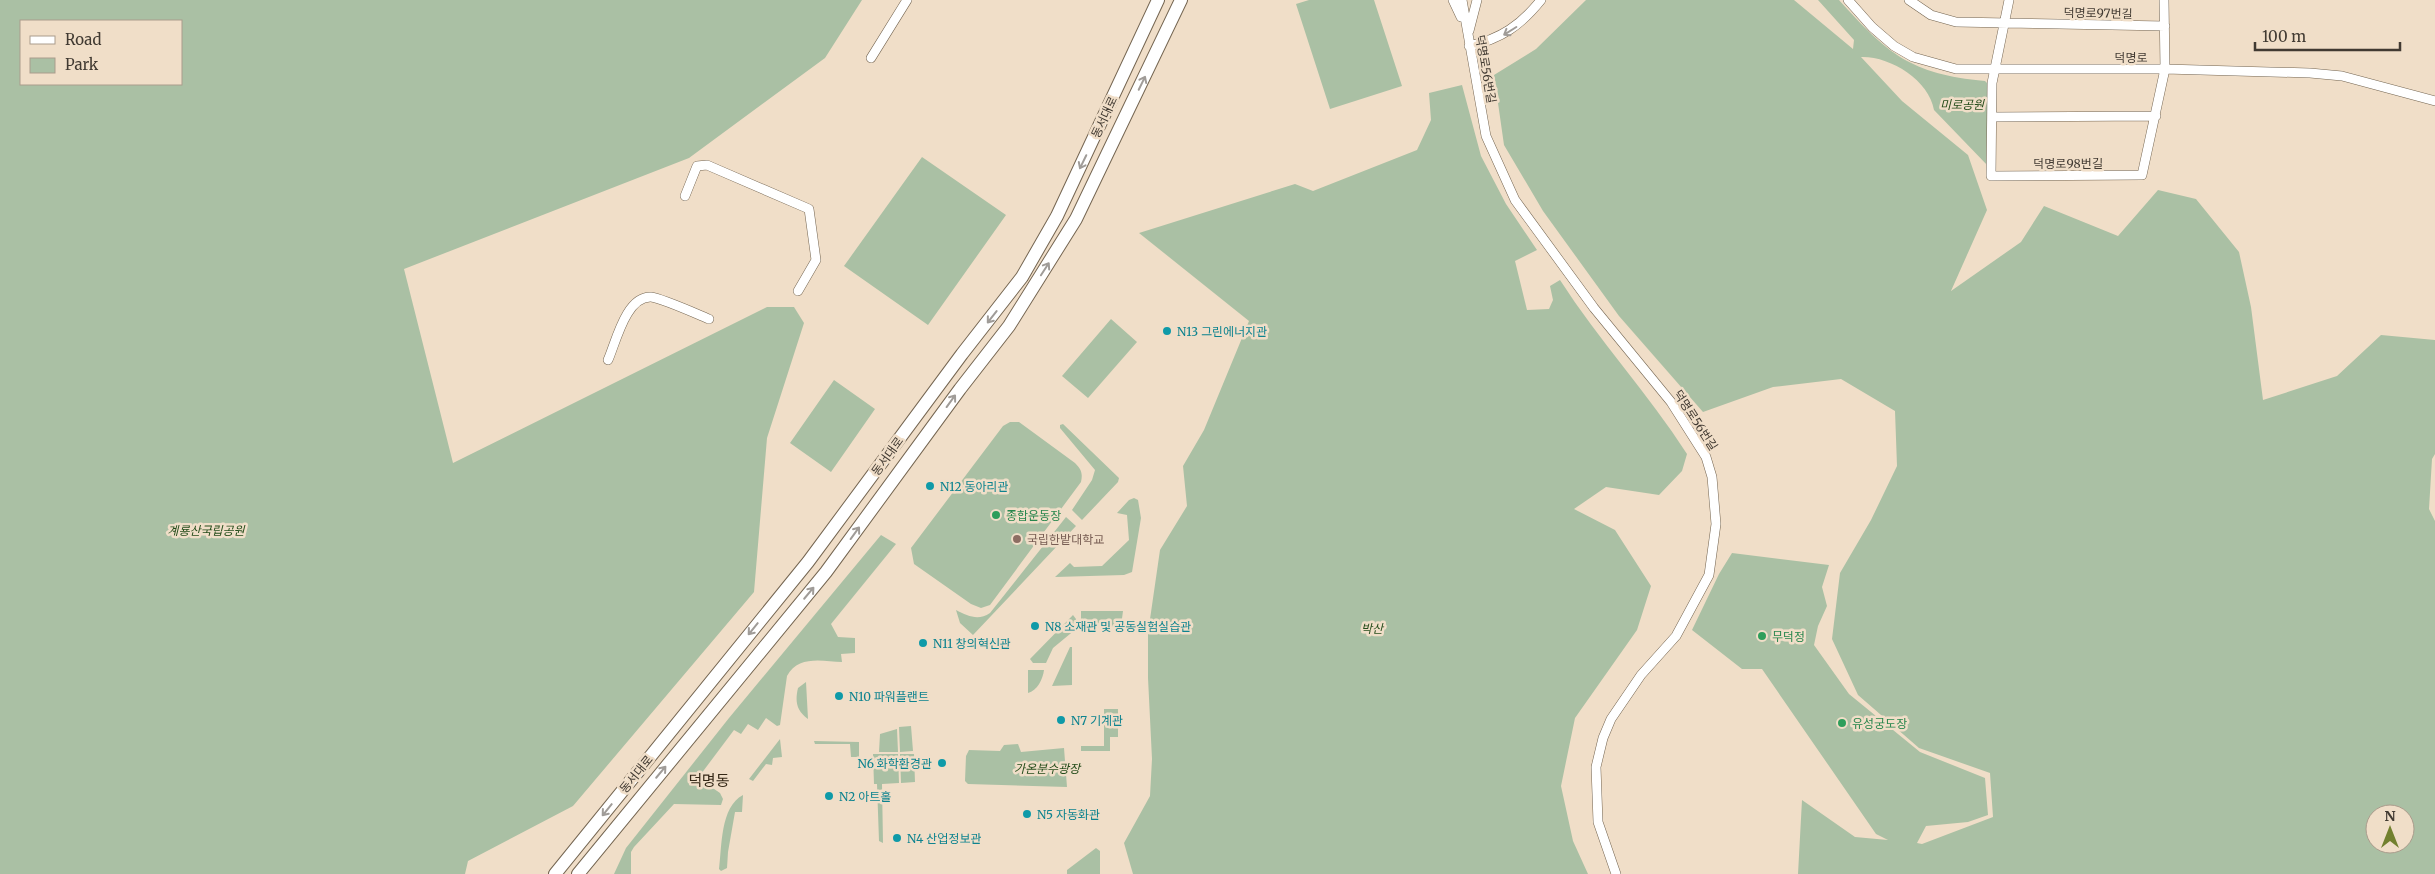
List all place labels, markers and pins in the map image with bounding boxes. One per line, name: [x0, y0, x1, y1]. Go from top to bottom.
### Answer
place label: N13 그린에너지관: [1177, 324, 1267, 339]
marker: N13 그린에너지관: [1161, 325, 1173, 337]
place label: N12 동아리관: [940, 479, 1009, 494]
marker: N12 동아리관: [924, 480, 936, 492]
place label: 종합운동장: [1006, 508, 1061, 523]
marker: 종합운동장: [990, 509, 1002, 521]
place label: 국립한밭대학교: [1027, 532, 1104, 547]
marker: 국립한밭대학교: [1011, 533, 1023, 545]
place label: N8 소재관 및 공동실험실습관: [1045, 619, 1191, 634]
marker: N8 소재관 및 공동실험실습관: [1029, 620, 1041, 632]
place label: 무덕정: [1772, 629, 1805, 644]
marker: 무덕정: [1756, 630, 1768, 642]
place label: N11 창의혁신관: [933, 636, 1011, 651]
marker: N11 창의혁신관: [917, 637, 929, 649]
place label: N10 파워플랜트: [849, 689, 929, 704]
marker: N10 파워플랜트: [833, 690, 845, 702]
place label: N7 기계관: [1071, 713, 1123, 728]
marker: N7 기계관: [1055, 714, 1067, 726]
place label: 유성궁도장: [1852, 716, 1907, 731]
marker: 유성궁도장: [1836, 717, 1848, 729]
place label: N6 화학환경관: [858, 756, 932, 771]
marker: N6 화학환경관: [936, 757, 948, 769]
place label: N2 아트홀: [839, 789, 891, 804]
marker: N2 아트홀: [823, 790, 835, 802]
place label: N5 자동화관: [1037, 807, 1100, 822]
marker: N5 자동화관: [1021, 808, 1033, 820]
place label: N4 산업정보관: [907, 831, 982, 846]
marker: N4 산업정보관: [891, 832, 903, 844]

